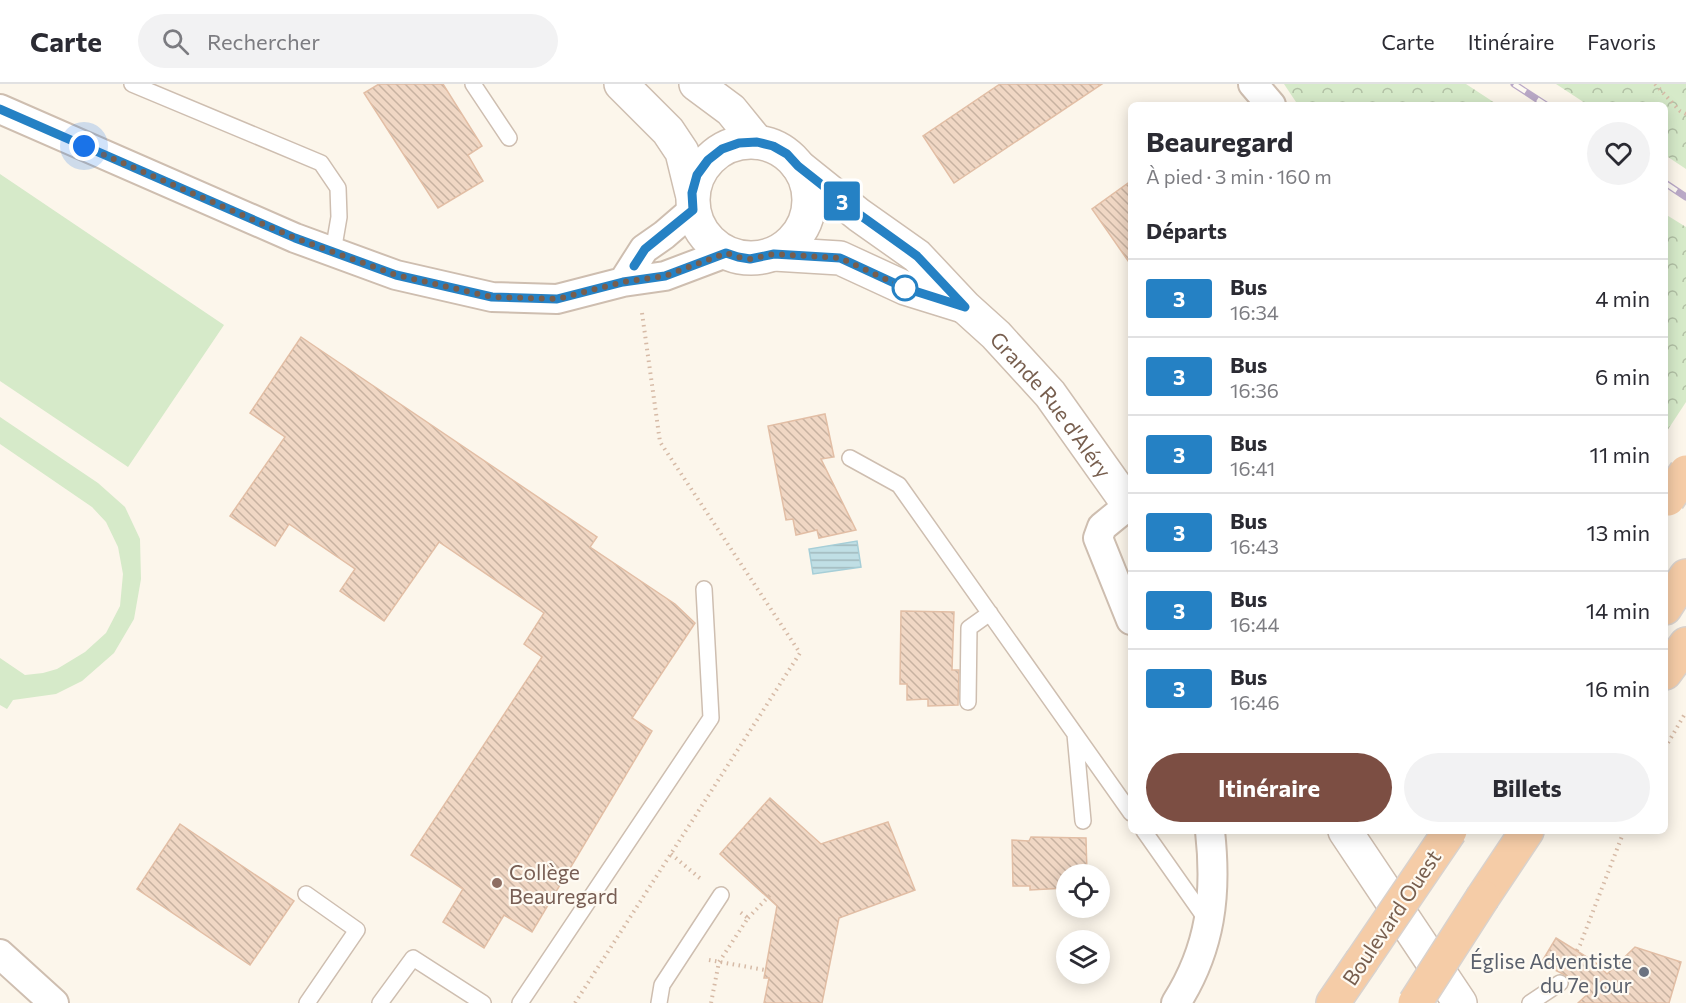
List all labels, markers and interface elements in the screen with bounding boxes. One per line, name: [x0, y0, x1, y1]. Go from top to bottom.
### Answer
search box: [138, 14, 558, 68]
text: Carte: [30, 24, 102, 58]
icon: search: [159, 25, 192, 58]
text: Rechercher: [207, 28, 320, 55]
text: Carte: [1381, 29, 1435, 54]
text: Itinéraire: [1468, 29, 1554, 54]
text: Favoris: [1587, 29, 1656, 54]
button: heart: [1587, 122, 1650, 185]
text: Beauregard: [1146, 124, 1294, 158]
your location: [69, 131, 99, 161]
text: À pied · 3 min · 160 m: [1146, 164, 1332, 188]
line badge: 3: [822, 182, 862, 220]
text: 3: [836, 189, 848, 214]
text: Départs: [1146, 217, 1227, 244]
text: Bus: [1230, 273, 1267, 300]
unlabelled marker: [892, 275, 918, 301]
text: 4 min: [1595, 285, 1650, 312]
text: 3: [1173, 286, 1185, 311]
text: 16:34: [1230, 300, 1279, 324]
street label: Grande Rue d'Aléry: [986, 326, 1118, 482]
text: Bus: [1230, 351, 1267, 378]
text: 6 min: [1595, 363, 1650, 390]
text: 3: [1173, 364, 1185, 389]
text: 16:36: [1230, 378, 1279, 402]
text: Bus: [1230, 429, 1267, 456]
text: 11 min: [1590, 441, 1650, 468]
text: 3: [1173, 442, 1185, 467]
text: 16:41: [1230, 456, 1275, 480]
text: Bus: [1230, 507, 1267, 534]
text: 13 min: [1586, 519, 1650, 546]
text: 3: [1173, 520, 1185, 545]
text: 16:43: [1230, 534, 1279, 558]
text: Bus: [1230, 585, 1267, 612]
text: 14 min: [1586, 597, 1650, 624]
text: 3: [1173, 598, 1185, 623]
text: 16:44: [1230, 612, 1279, 636]
text: Bus: [1230, 663, 1267, 690]
text: 16 min: [1586, 675, 1650, 702]
text: 3: [1173, 676, 1185, 701]
text: 16:46: [1230, 690, 1280, 714]
button: Itinéraire: [1146, 753, 1392, 822]
button: Billets: [1404, 753, 1650, 822]
street label: Boulevard Ouest: [1337, 845, 1445, 989]
place label: Collège Beauregard: [509, 859, 618, 908]
map controls: [1056, 864, 1110, 984]
button: locate: [1056, 864, 1110, 918]
marker: Collège Beauregard: [490, 876, 504, 890]
button: layers: [1056, 930, 1110, 984]
place label: Église Adventiste du 7e Jour: [1470, 948, 1632, 997]
marker: Église Adventiste du 7e Jour: [1637, 965, 1651, 979]

